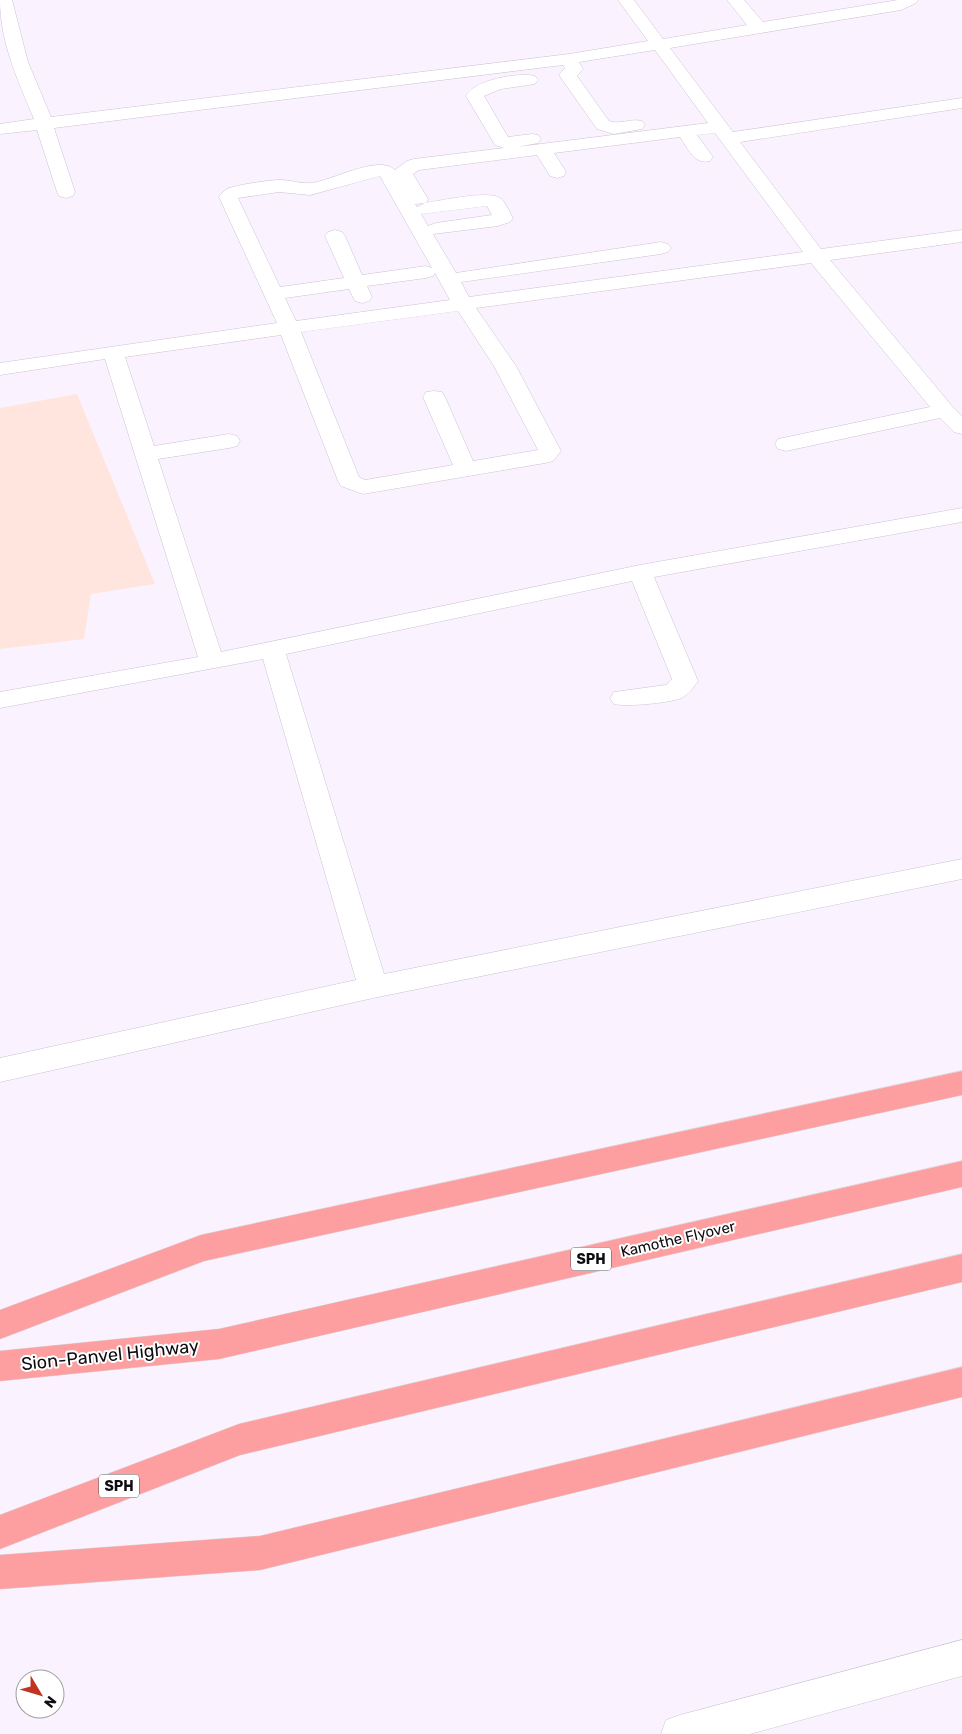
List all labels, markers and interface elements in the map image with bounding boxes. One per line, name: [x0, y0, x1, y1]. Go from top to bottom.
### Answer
street label: Kamothe Flyover: [619, 1217, 737, 1261]
road number: SPH: [571, 1248, 611, 1270]
street label: Sion-Panvel Highway: [20, 1335, 200, 1375]
road number: SPH: [99, 1474, 139, 1498]
north arrow: [15, 1669, 65, 1719]
text: N: [40, 1692, 60, 1711]

